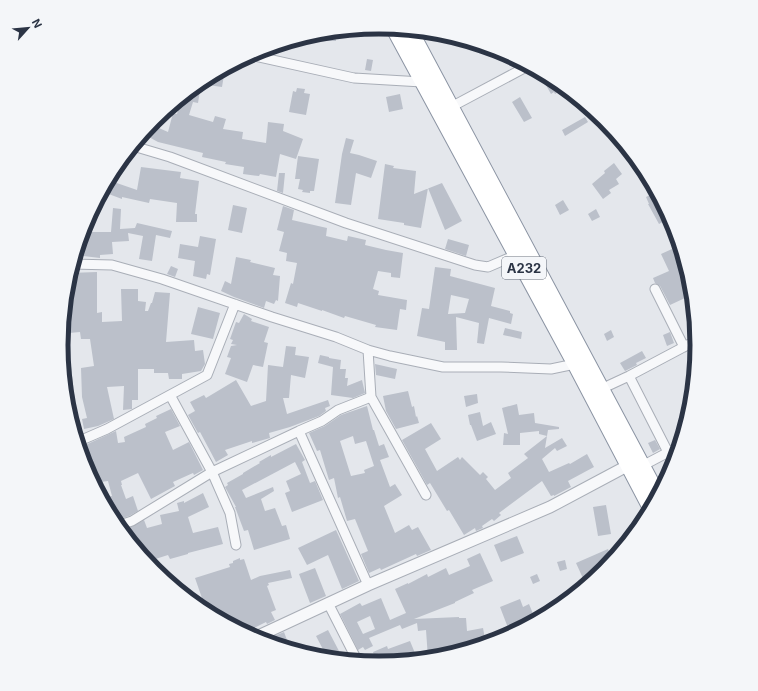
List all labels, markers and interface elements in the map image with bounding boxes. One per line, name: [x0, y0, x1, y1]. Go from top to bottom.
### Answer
north arrow: [8, 8, 48, 48]
text: N: [29, 17, 45, 30]
road number: A232: [502, 257, 546, 279]

